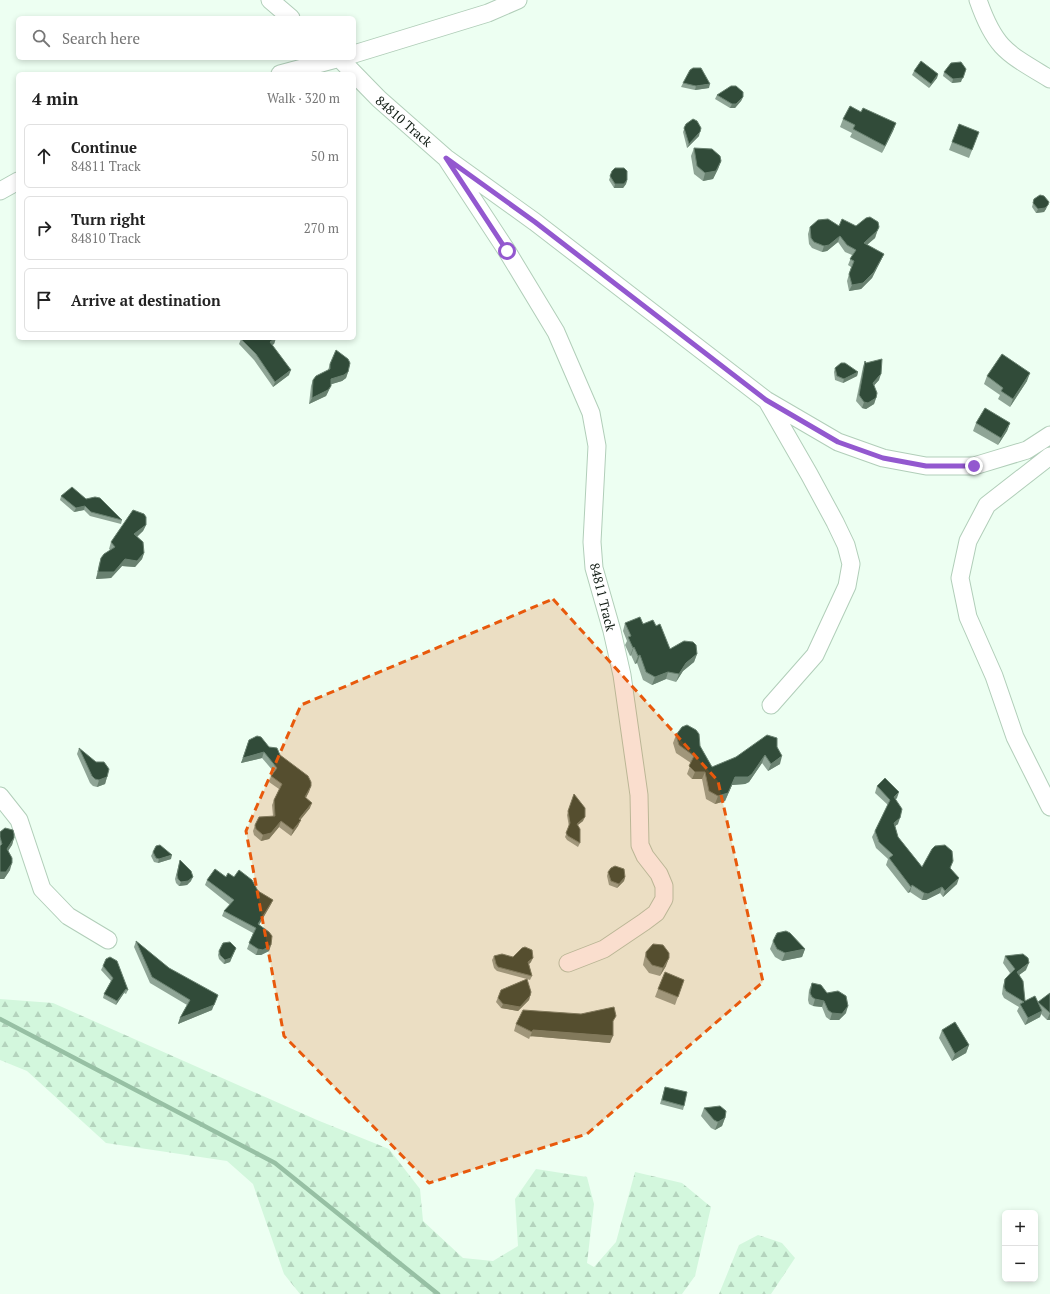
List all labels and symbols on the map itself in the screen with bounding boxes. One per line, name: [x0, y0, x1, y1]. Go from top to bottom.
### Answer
street label: 84810 Track: [372, 91, 436, 151]
route start: [498, 242, 516, 260]
route end: [965, 457, 983, 475]
street label: 84811 Track: [586, 561, 620, 633]

